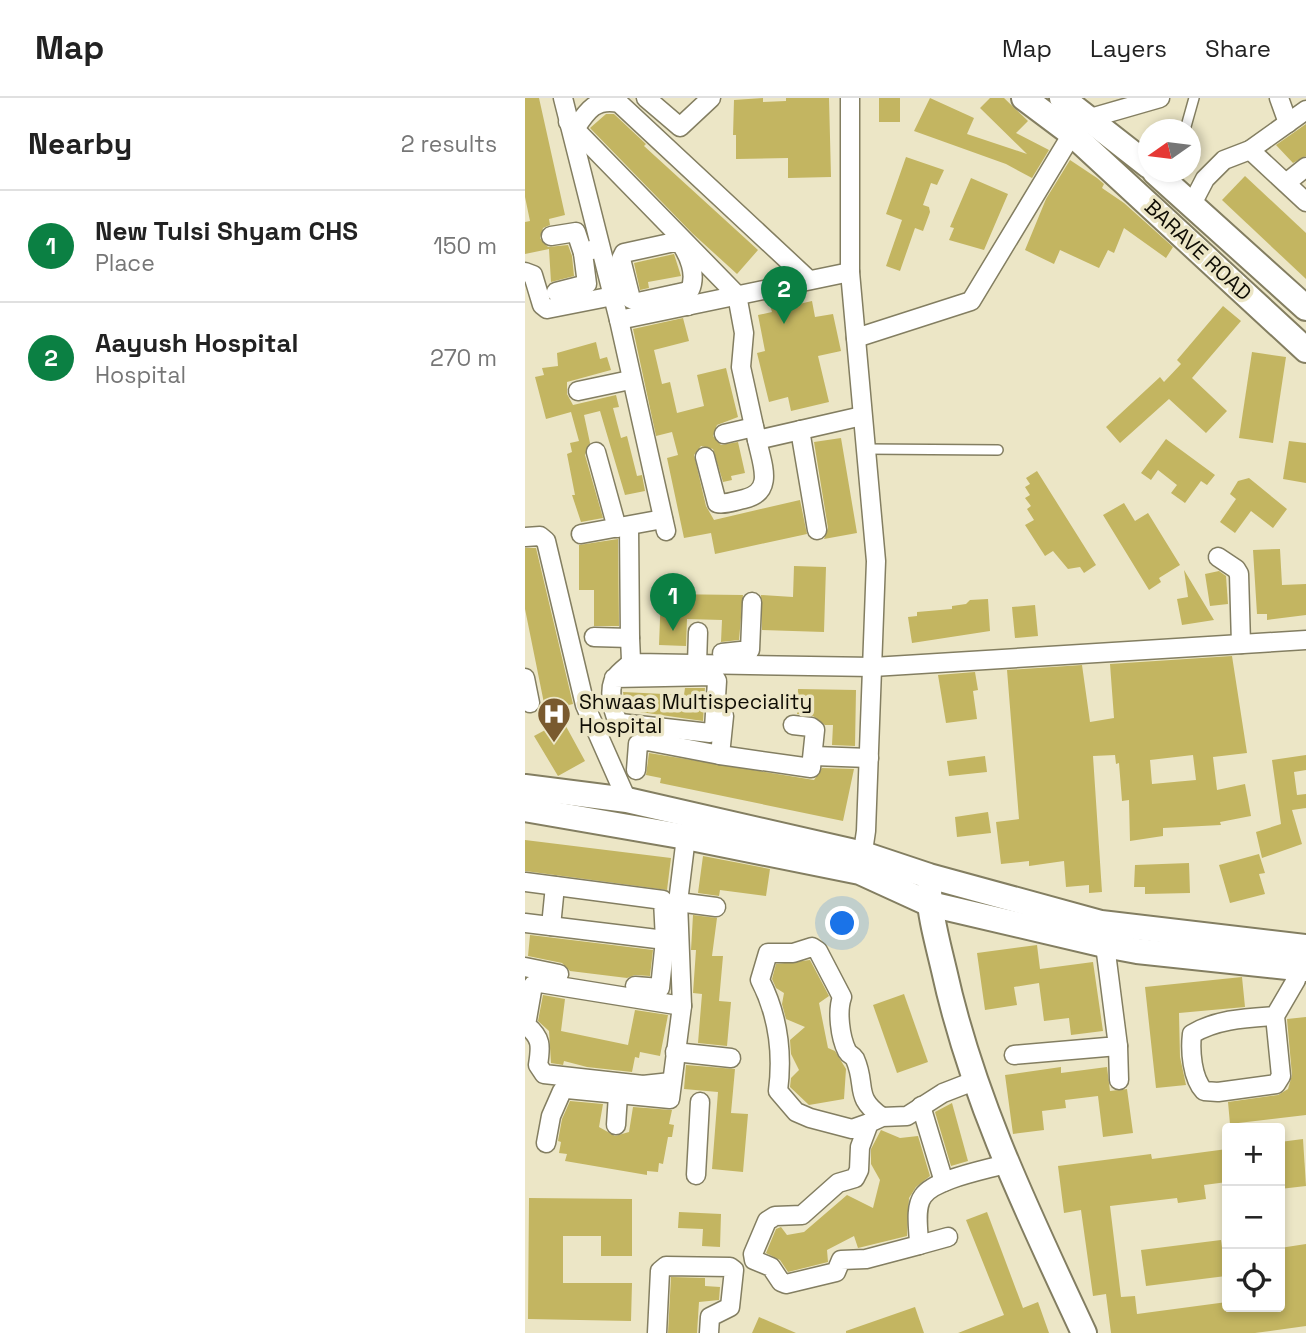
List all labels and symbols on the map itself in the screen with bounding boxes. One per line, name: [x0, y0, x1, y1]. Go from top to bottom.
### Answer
north arrow: [1138, 119, 1201, 182]
street label: BARAVE ROAD: [1139, 193, 1258, 306]
pin: 2: [761, 266, 807, 324]
pin: 1: [650, 573, 696, 631]
place label: Shwaas Multispeciality Hospital: [579, 688, 812, 739]
hospital icon: Shwaas Multispeciality Hospital: [535, 695, 573, 744]
your location: [825, 906, 859, 940]

